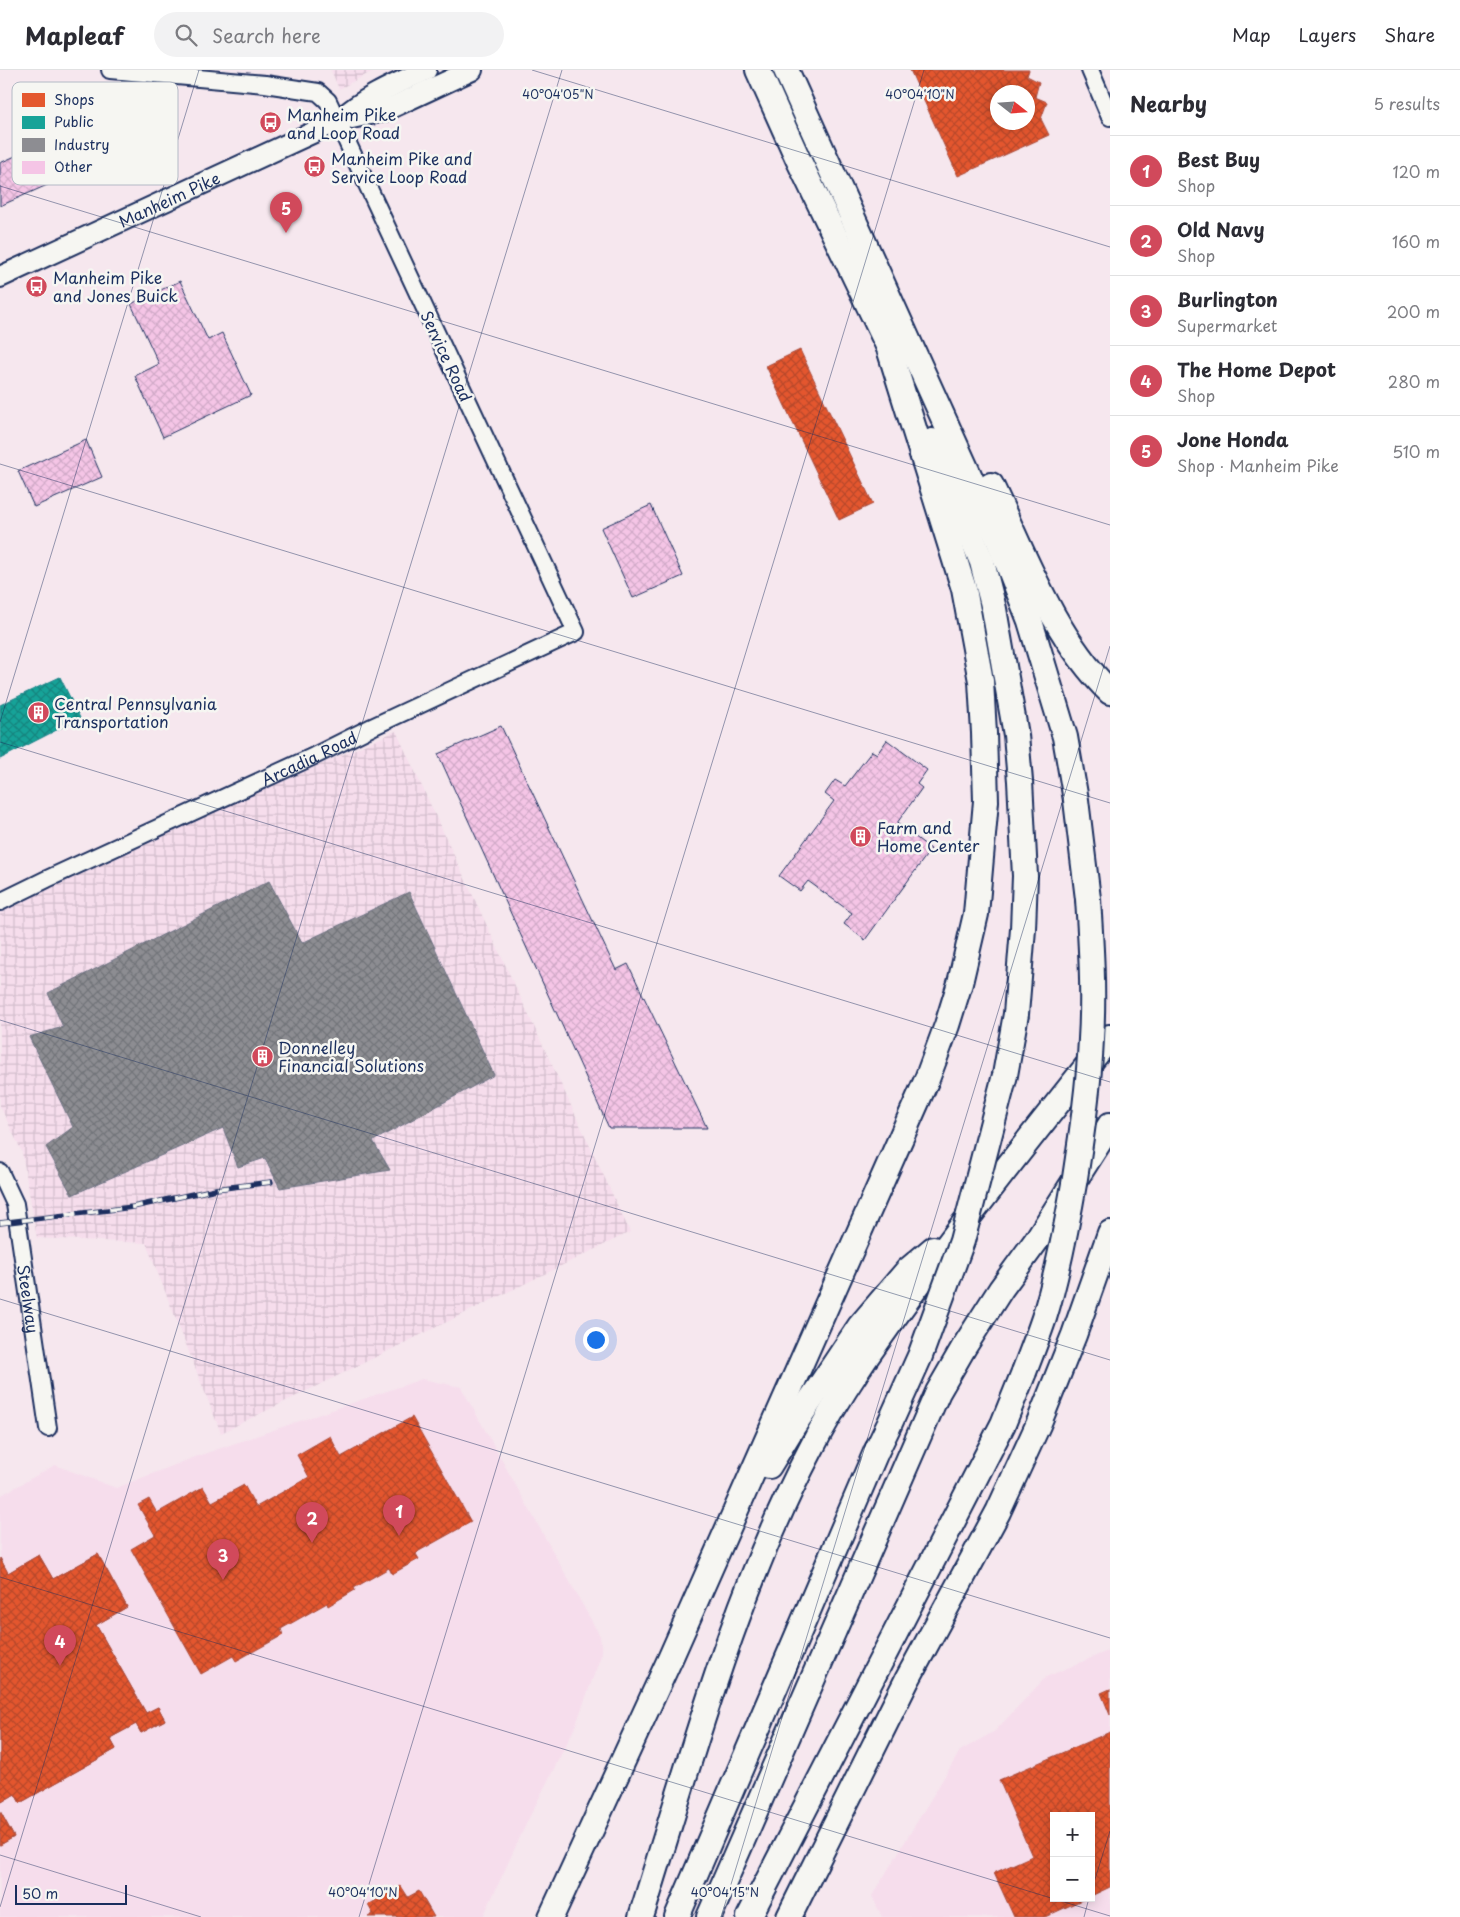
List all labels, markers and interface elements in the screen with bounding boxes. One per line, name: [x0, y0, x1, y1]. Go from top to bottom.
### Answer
search box: [154, 12, 504, 57]
text: Mapleaf: [25, 17, 124, 53]
icon: search: [172, 21, 200, 49]
text: Search here: [212, 21, 321, 49]
text: Map: [1232, 21, 1271, 48]
text: Layers: [1299, 21, 1356, 48]
text: Share: [1384, 21, 1435, 48]
legend: [12, 82, 178, 185]
text: 40°04'05"N: [522, 85, 594, 103]
text: 40°04'10"N: [885, 85, 955, 103]
north arrow: [990, 85, 1035, 130]
text: Nearby: [1130, 87, 1207, 119]
text: Shops: [54, 89, 94, 110]
text: 5 results: [1373, 91, 1440, 115]
place label: Manheim Pike and Loop Road: [287, 102, 400, 144]
text: Public: [54, 111, 94, 132]
bus stop icon: Manheim Pike and Loop Road: [259, 111, 283, 135]
text: Industry: [54, 134, 109, 155]
text: Best Buy: [1177, 145, 1260, 173]
place label: Manheim Pike and Service Loop Road: [331, 146, 472, 188]
bus stop icon: Manheim Pike and Service Loop Road: [303, 155, 327, 179]
text: Other: [54, 156, 93, 177]
text: 1: [1142, 159, 1150, 183]
text: 120 m: [1393, 159, 1440, 183]
street label: Manheim Pike: [114, 165, 224, 233]
text: Shop: [1177, 173, 1215, 197]
pin: 5: [270, 192, 302, 233]
text: Old Navy: [1177, 215, 1265, 243]
text: 2: [1140, 229, 1152, 253]
text: 160 m: [1392, 229, 1440, 253]
text: Shop: [1177, 243, 1215, 267]
place label: Manheim Pike and Jones Buick: [53, 265, 178, 307]
bus stop icon: Manheim Pike and Jones Buick: [25, 274, 49, 298]
text: Burlington: [1177, 285, 1278, 313]
text: 3: [1141, 299, 1151, 323]
text: 200 m: [1387, 299, 1440, 323]
street label: Service Road: [415, 307, 479, 405]
text: Supermarket: [1177, 313, 1277, 337]
text: The Home Depot: [1177, 355, 1336, 383]
text: 4: [1141, 369, 1151, 393]
text: 280 m: [1388, 369, 1440, 393]
text: Shop: [1177, 383, 1215, 407]
text: Jone Honda: [1177, 425, 1289, 453]
text: 5: [1141, 439, 1151, 463]
text: 510 m: [1392, 439, 1440, 463]
text: Shop · Manheim Pike: [1177, 453, 1339, 477]
place label: Central Pennsylvania Transportation: [54, 691, 217, 733]
building icon: Central Pennsylvania Transportation: [26, 700, 50, 724]
street label: Arcadia Road: [257, 724, 361, 791]
place label: Farm and Home Center: [877, 815, 980, 857]
building icon: Farm and Home Center: [849, 824, 873, 848]
place label: Donnelley Financial Solutions: [278, 1035, 424, 1077]
building icon: Donnelley Financial Solutions: [250, 1044, 274, 1068]
street label: Steelway: [12, 1263, 46, 1335]
your location: [583, 1327, 609, 1353]
pin: 1: [383, 1495, 415, 1536]
pin: 2: [296, 1502, 328, 1543]
pin: 3: [207, 1539, 239, 1580]
pin: 4: [44, 1625, 76, 1666]
map controls: [1050, 1812, 1095, 1902]
button: +: [1050, 1812, 1095, 1857]
button: −: [1050, 1857, 1095, 1902]
scale bar: [15, 1882, 128, 1905]
text: 50 m: [22, 1883, 58, 1904]
text: 40°04'10"N: [328, 1883, 398, 1901]
text: 40°04'15"N: [691, 1883, 759, 1901]

